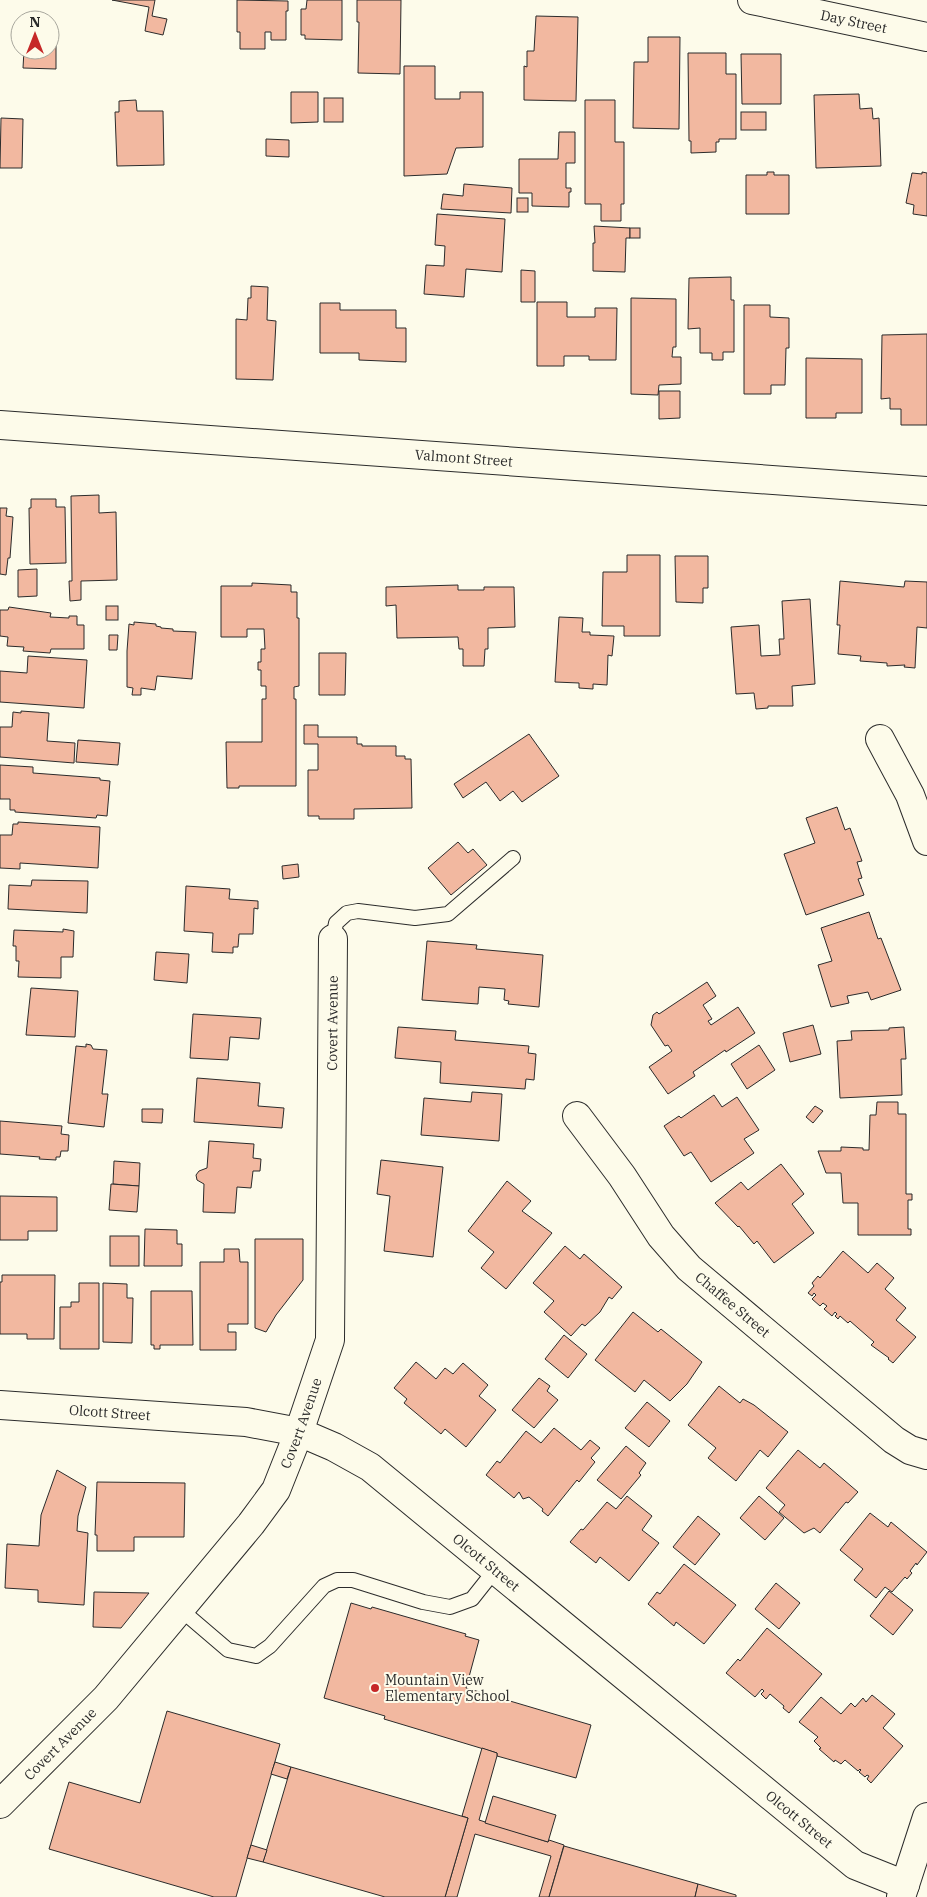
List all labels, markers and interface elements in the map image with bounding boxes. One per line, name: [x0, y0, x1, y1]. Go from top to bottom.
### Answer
street label: Day Street: [819, 6, 889, 37]
north arrow: [10, 10, 60, 60]
text: N: [29, 13, 41, 31]
street label: Valmont Street: [414, 446, 513, 470]
street label: Covert Avenue: [323, 975, 342, 1071]
street label: Chaffee Street: [691, 1268, 774, 1341]
street label: Covert Avenue: [276, 1375, 326, 1471]
street label: Olcott Street: [68, 1401, 151, 1424]
street label: Olcott Street: [449, 1529, 523, 1595]
place label: Mountain View Elementary School: [385, 1671, 510, 1705]
marker: Mountain View Elementary School: [369, 1682, 381, 1694]
street label: Covert Avenue: [20, 1704, 100, 1784]
street label: Olcott Street: [762, 1786, 836, 1852]

